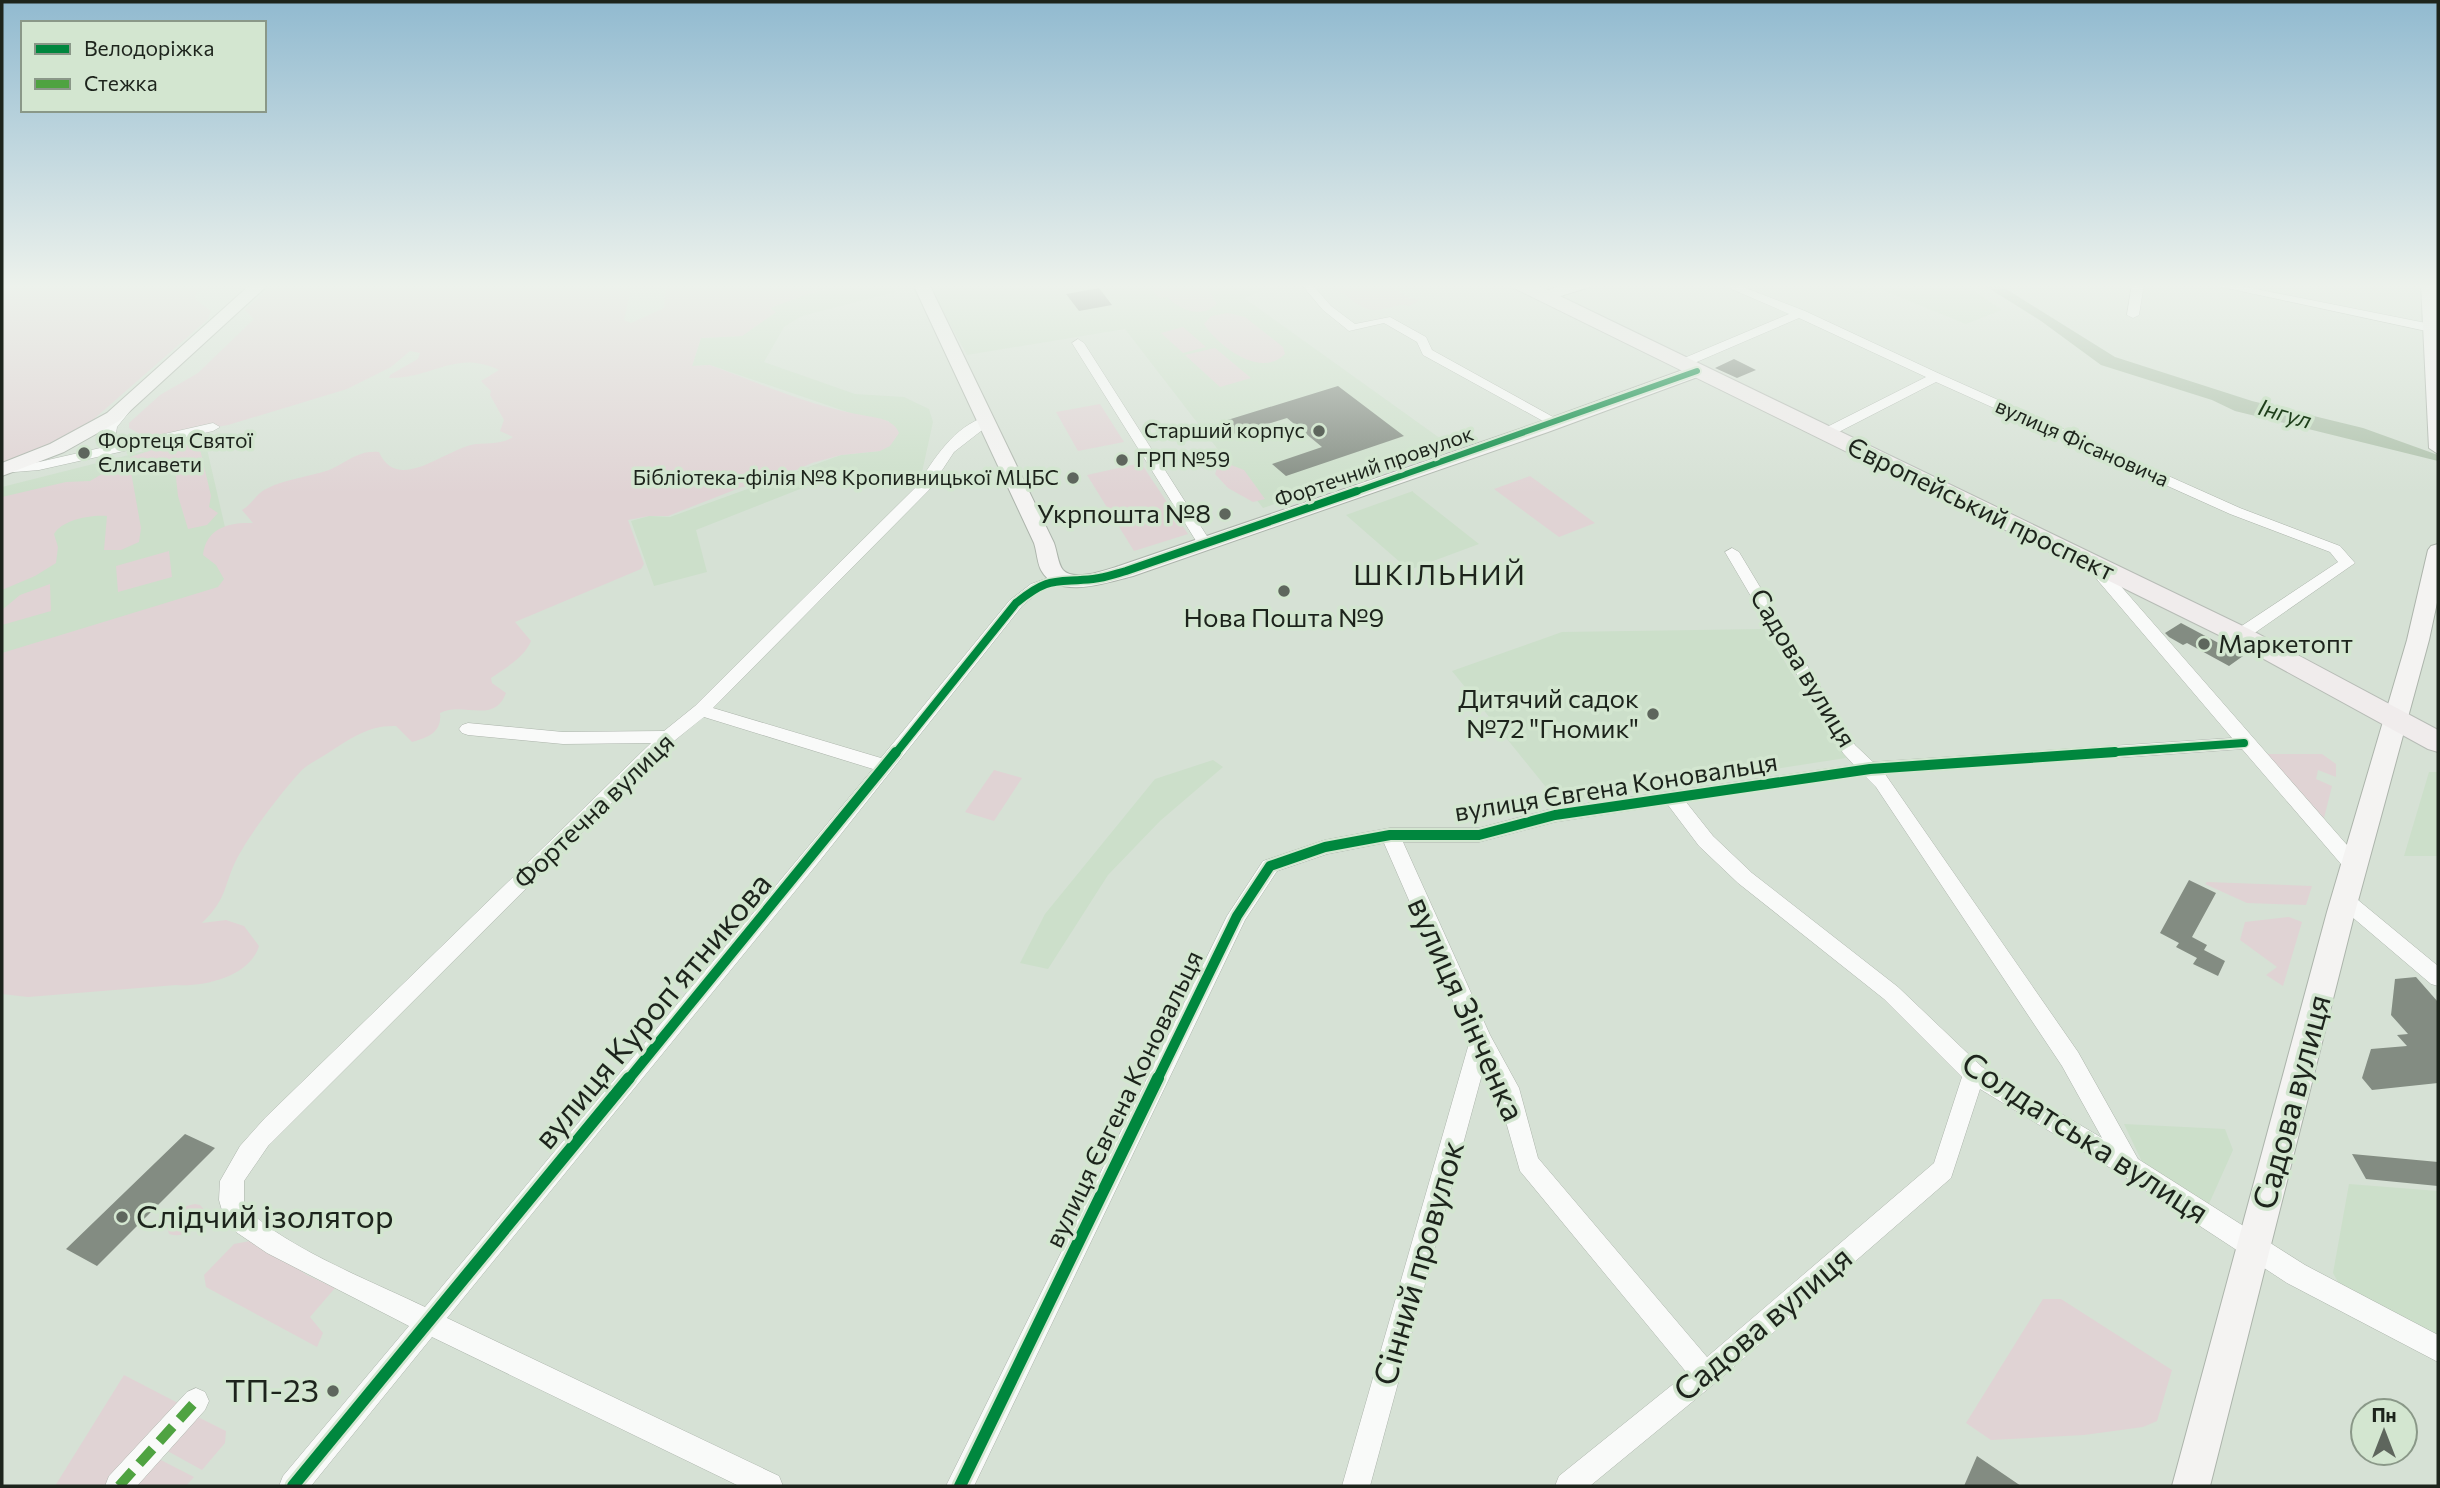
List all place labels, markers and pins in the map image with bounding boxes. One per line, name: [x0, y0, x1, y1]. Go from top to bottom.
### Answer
place label: Старший корпус: [1144, 417, 1305, 442]
marker: Старший корпус: [1311, 423, 1327, 439]
place label: Фортеця Святої Єлисавети: [98, 427, 254, 476]
marker: Фортеця Святої Єлисавети: [76, 445, 92, 461]
place label: ГРП №59: [1136, 446, 1230, 471]
marker: ГРП №59: [1114, 452, 1130, 468]
place label: Бібліотека-філія №8 Кропивницької МЦБС: [633, 464, 1059, 489]
marker: Бібліотека-філія №8 Кропивницької МЦБС: [1065, 470, 1081, 486]
place label: Укрпошта №8: [1037, 497, 1211, 528]
marker: Укрпошта №8: [1217, 506, 1233, 522]
marker: Нова Пошта №9: [1276, 583, 1292, 599]
place label: Нова Пошта №9: [1184, 601, 1384, 632]
place label: Маркетопт: [2218, 627, 2353, 658]
marker: Маркетопт: [2196, 636, 2212, 652]
place label: Дитячий садок №72 "Гномик": [1458, 682, 1639, 743]
marker: Дитячий садок №72 "Гномик": [1645, 706, 1661, 722]
place label: Слідчий ізолятор: [136, 1195, 394, 1235]
marker: Слідчий ізолятор: [114, 1209, 130, 1225]
place label: ТП-23: [225, 1369, 319, 1409]
marker: ТП-23: [325, 1383, 341, 1399]

